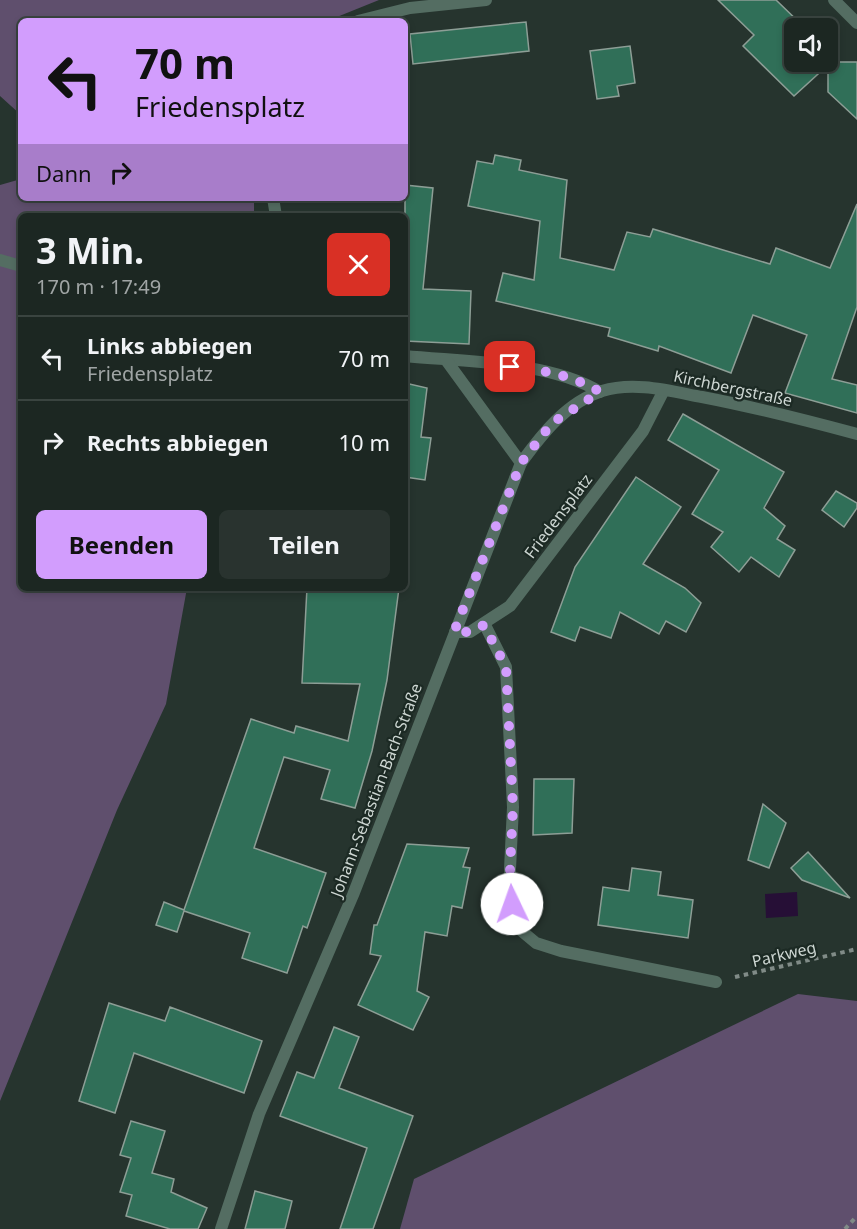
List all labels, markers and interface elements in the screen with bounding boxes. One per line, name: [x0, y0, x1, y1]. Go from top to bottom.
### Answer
map controls: [784, 18, 838, 72]
button: sound: [784, 18, 838, 72]
text: 70 m: [135, 34, 235, 91]
icon: left: [36, 42, 114, 120]
text: Friedensplatz: [135, 88, 305, 125]
icon: right: [104, 156, 137, 189]
text: Dann: [36, 158, 92, 188]
text: 3 Min.: [36, 226, 144, 275]
button: close: [327, 233, 390, 296]
text: 170 m · 17:49: [36, 273, 161, 300]
text: Links abbiegen: [87, 330, 253, 360]
pin: [484, 341, 535, 392]
icon: left: [36, 342, 69, 375]
text: 70 m: [339, 343, 390, 373]
icon: arrive: [493, 350, 526, 383]
text: Friedensplatz: [87, 360, 213, 387]
street label: Kirchbergstraße: [672, 365, 794, 411]
icon: right: [36, 426, 69, 459]
text: Rechts abbiegen: [87, 427, 269, 457]
text: 10 m: [339, 427, 390, 457]
street label: Friedensplatz: [519, 469, 597, 563]
button: Beenden: [36, 510, 207, 579]
button: Teilen: [219, 510, 390, 579]
street label: Johann-Sebastian-Bach-Straße: [324, 680, 427, 902]
position arrow: [480, 872, 544, 936]
street label: Parkweg: [750, 936, 818, 972]

